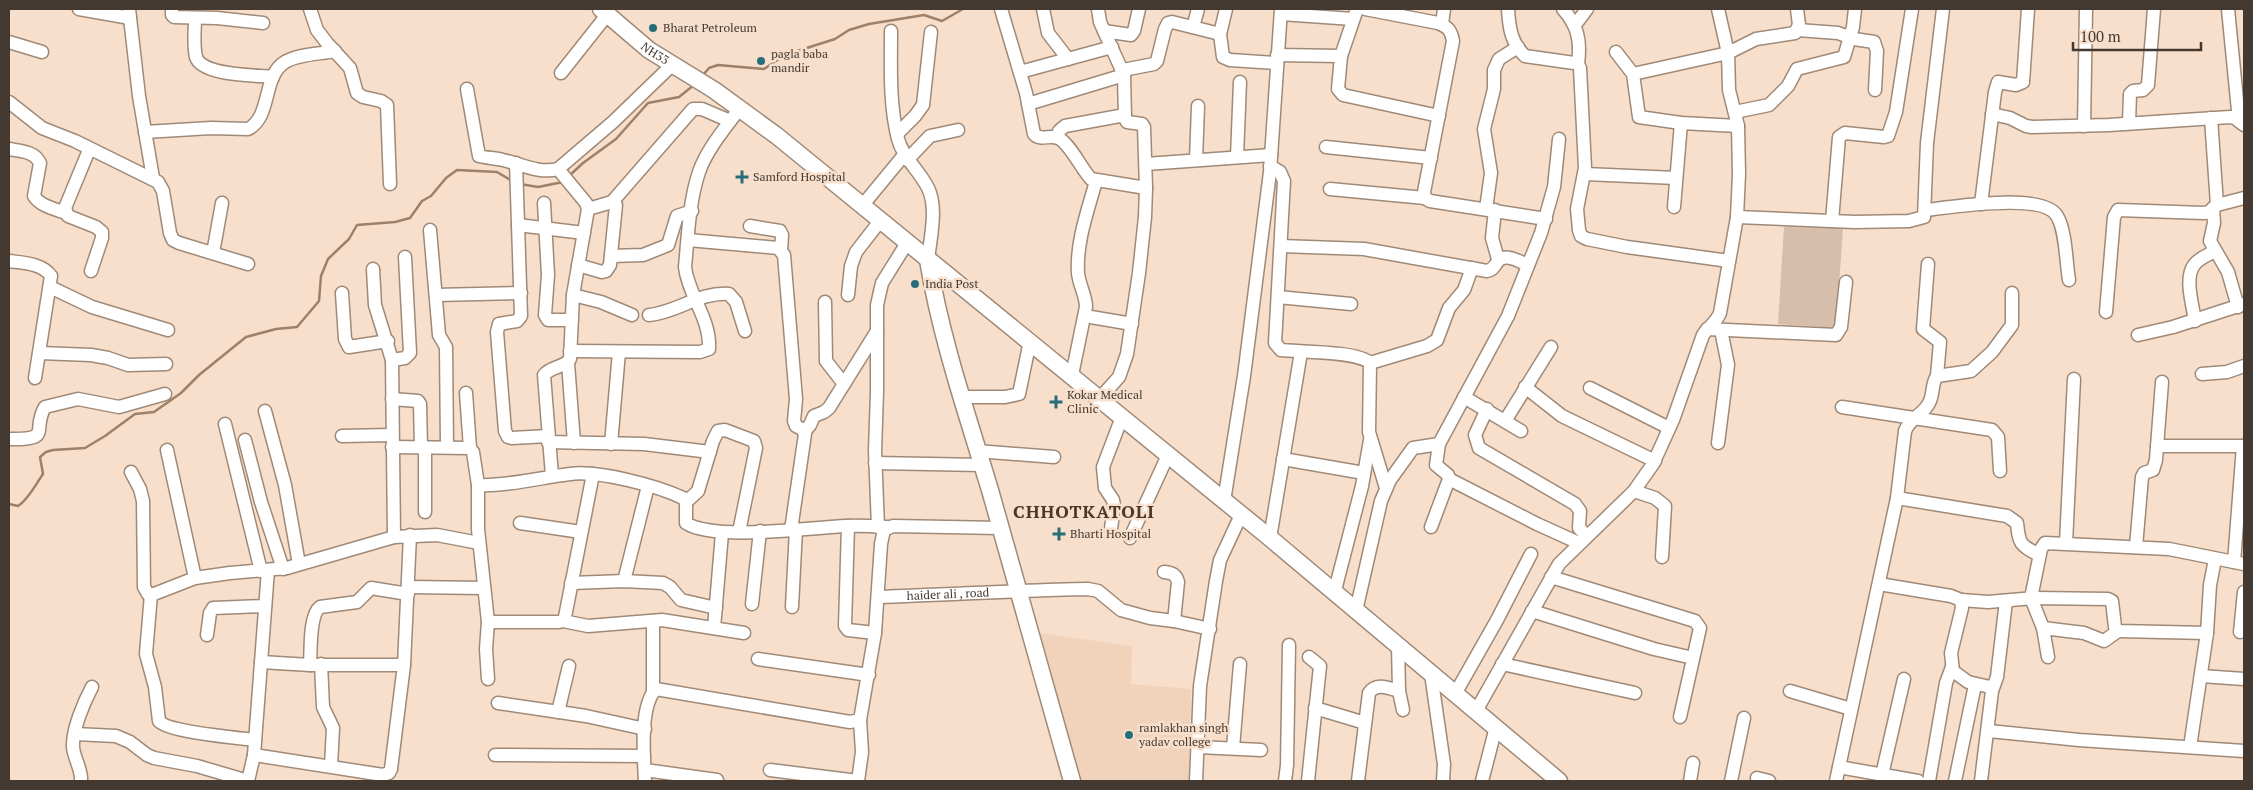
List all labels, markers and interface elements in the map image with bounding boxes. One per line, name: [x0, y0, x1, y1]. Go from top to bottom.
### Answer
place label: Bharat Petroleum: [663, 20, 758, 35]
scale bar: [2073, 20, 2200, 52]
marker: Bharat Petroleum: [647, 22, 659, 34]
text: 100 m: [2080, 26, 2121, 46]
street label: NH33: [638, 39, 672, 68]
place label: pagla baba mandir: [771, 46, 828, 75]
marker: pagla baba mandir: [755, 55, 767, 67]
place label: Samford Hospital: [753, 169, 846, 184]
marker: Samford Hospital: [735, 170, 749, 184]
place label: India Post: [925, 276, 979, 291]
marker: India Post: [909, 278, 921, 290]
place label: Kokar Medical Clinic: [1067, 387, 1143, 416]
marker: Kokar Medical Clinic: [1049, 395, 1063, 409]
district label: CHHOTKATOLI: [1013, 499, 1155, 523]
place label: Bharti Hospital: [1070, 526, 1152, 541]
marker: Bharti Hospital: [1052, 527, 1066, 541]
street label: haider ali , road: [906, 584, 990, 603]
place label: ramlakhan singh yadav college: [1138, 720, 1228, 749]
marker: ramlakhan singh yadav college: [1123, 729, 1135, 741]

